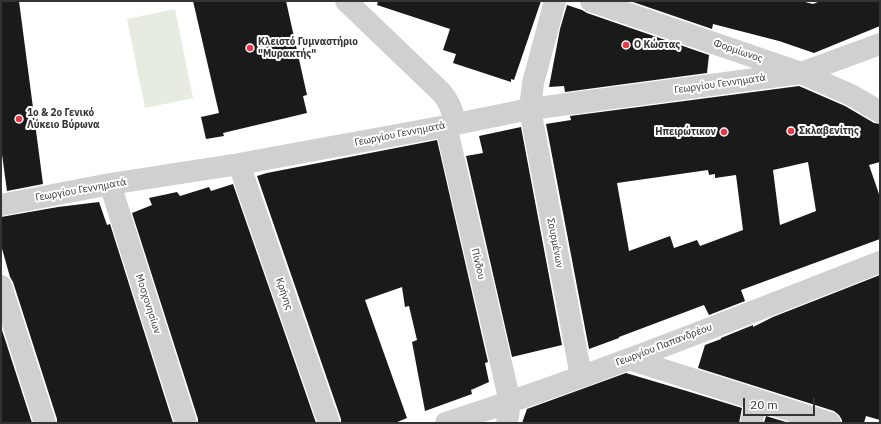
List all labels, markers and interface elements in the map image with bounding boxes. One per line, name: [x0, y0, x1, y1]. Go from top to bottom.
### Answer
place label: Κλειστό Γυμναστήριο "Μυρακτής": [258, 36, 358, 60]
street label: Φορμίωνος: [712, 37, 764, 65]
place label: Ο Κώστας: [634, 39, 680, 51]
marker: Ο Κώστας: [621, 40, 631, 50]
marker: Κλειστό Γυμναστήριο "Μυρακτής": [245, 43, 255, 53]
street label: Γεωργίου Γεννηματά: [673, 72, 767, 96]
place label: 1ο & 2ο Γενικό Λύκειο Βύρωνα: [27, 107, 100, 130]
marker: 1ο & 2ο Γενικό Λύκειο Βύρωνα: [14, 114, 24, 124]
street label: Γεωργίου Γεννηματά: [354, 119, 446, 149]
place label: Σκλαβενίτης: [799, 125, 859, 137]
place label: Ηπειρώτικον: [655, 126, 716, 138]
marker: Σκλαβενίτης: [786, 126, 796, 136]
marker: Ηπειρώτικον: [719, 127, 729, 137]
street label: Γεωργίου Γεννηματά: [35, 176, 127, 204]
street label: Σουρμένων: [544, 217, 566, 269]
street label: Πίνδου: [469, 247, 487, 281]
street label: Μοσχονησίων: [133, 273, 163, 335]
street label: Κρήνης: [273, 276, 295, 312]
street label: Γεωργίου Παπανδρέου: [614, 321, 714, 369]
scale bar: [745, 390, 817, 416]
text: 20 m: [750, 397, 778, 412]

